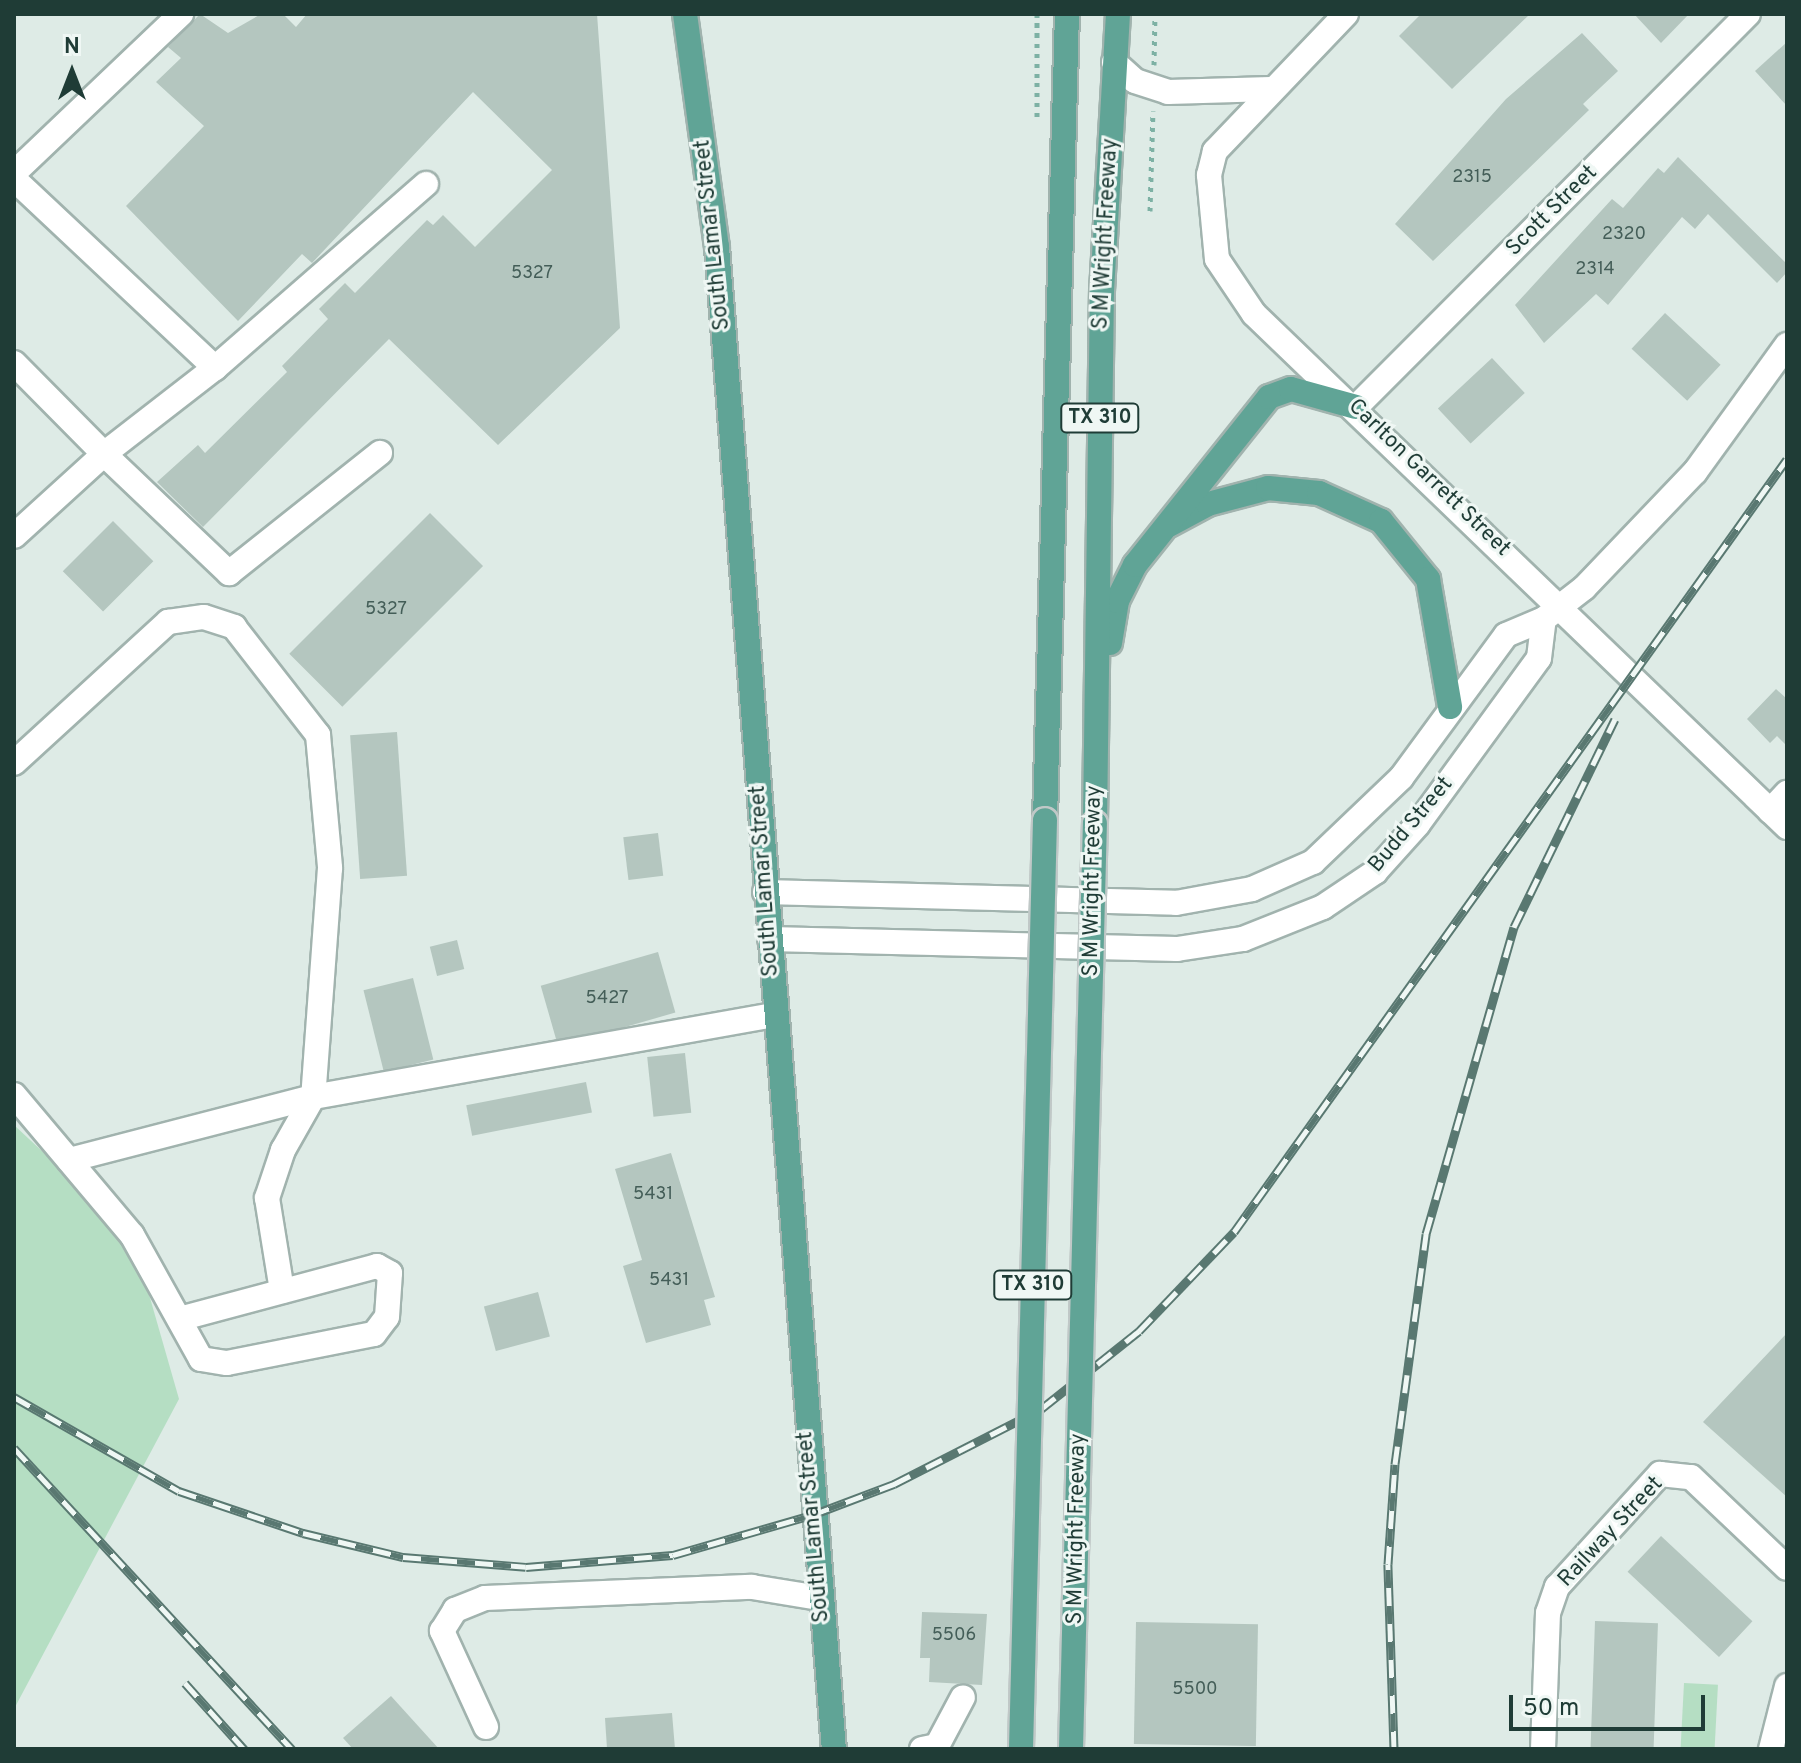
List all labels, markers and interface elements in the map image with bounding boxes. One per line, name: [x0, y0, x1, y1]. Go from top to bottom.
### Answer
north arrow: [32, 32, 112, 112]
text: N: [64, 34, 80, 61]
street label: South Lamar Street: [690, 138, 736, 332]
street label: S M Wright Freeway: [1088, 138, 1124, 330]
street label: Scott Street: [1501, 160, 1603, 262]
house number: 2315: [1452, 167, 1492, 189]
house number: 2320: [1602, 224, 1646, 246]
house number: 2314: [1575, 259, 1615, 281]
house number: 5327: [511, 263, 553, 285]
street label: Carlton Garrett Street: [1342, 394, 1516, 562]
road number: TX 310: [1060, 402, 1140, 434]
house number: 5327: [365, 599, 407, 621]
street label: Budd Street: [1363, 772, 1459, 878]
street label: South Lamar Street: [745, 784, 785, 978]
street label: S M Wright Freeway: [1078, 785, 1108, 977]
house number: 5427: [586, 988, 628, 1010]
house number: 5431: [633, 1184, 673, 1206]
road number: TX 310: [993, 1269, 1073, 1301]
house number: 5431: [649, 1270, 689, 1292]
street label: South Lamar Street: [792, 1430, 836, 1624]
street label: S M Wright Freeway: [1062, 1433, 1092, 1625]
street label: Railway Street: [1553, 1471, 1669, 1593]
house number: 5506: [932, 1625, 976, 1647]
house number: 5500: [1172, 1679, 1218, 1701]
scale bar: [1513, 1679, 1709, 1729]
text: 50 m: [1523, 1694, 1579, 1724]

